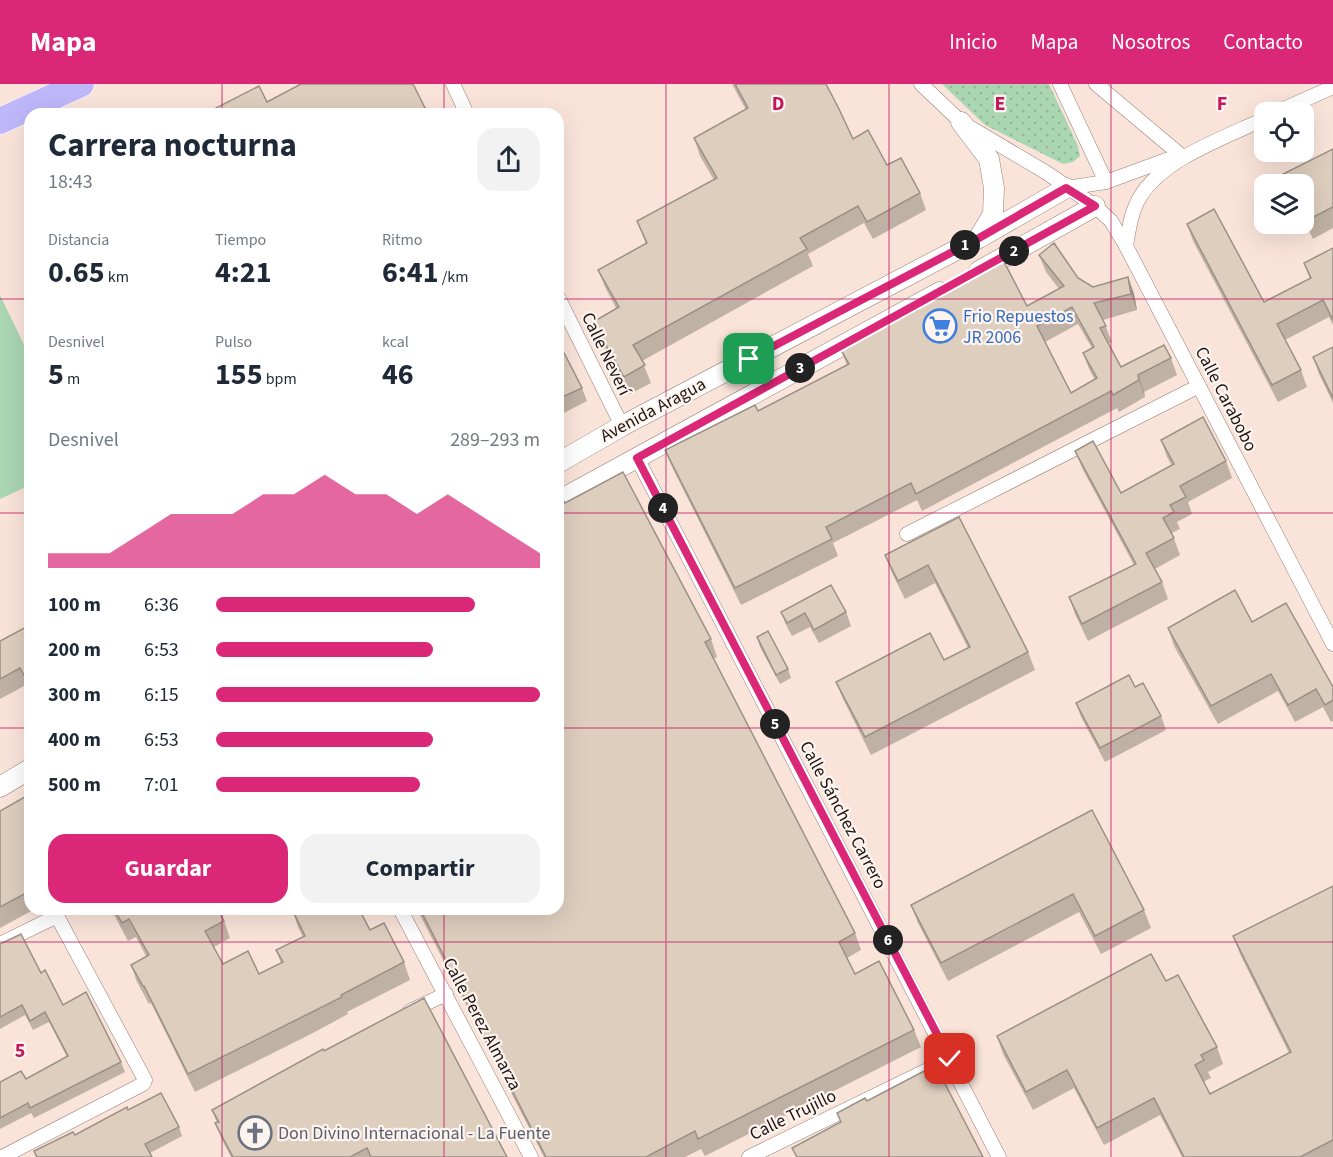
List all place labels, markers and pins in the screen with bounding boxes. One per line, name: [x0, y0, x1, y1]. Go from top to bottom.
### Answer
pin: 1: [950, 230, 980, 260]
pin: 2: [999, 236, 1029, 266]
place label: Frio Repuestos JR 2006: [963, 304, 1074, 350]
supermarket icon: Frio Repuestos JR 2006: [922, 308, 958, 344]
pin: [723, 333, 774, 384]
pin: 3: [785, 353, 815, 383]
pin: 4: [648, 493, 678, 523]
pin: 5: [760, 709, 790, 739]
pin: 6: [873, 925, 903, 955]
pin: [924, 1033, 975, 1084]
church icon: Don Divino Internacional - La Fuente: [237, 1115, 273, 1151]
place label: Don Divino Internacional - La Fuente: [278, 1121, 550, 1146]

